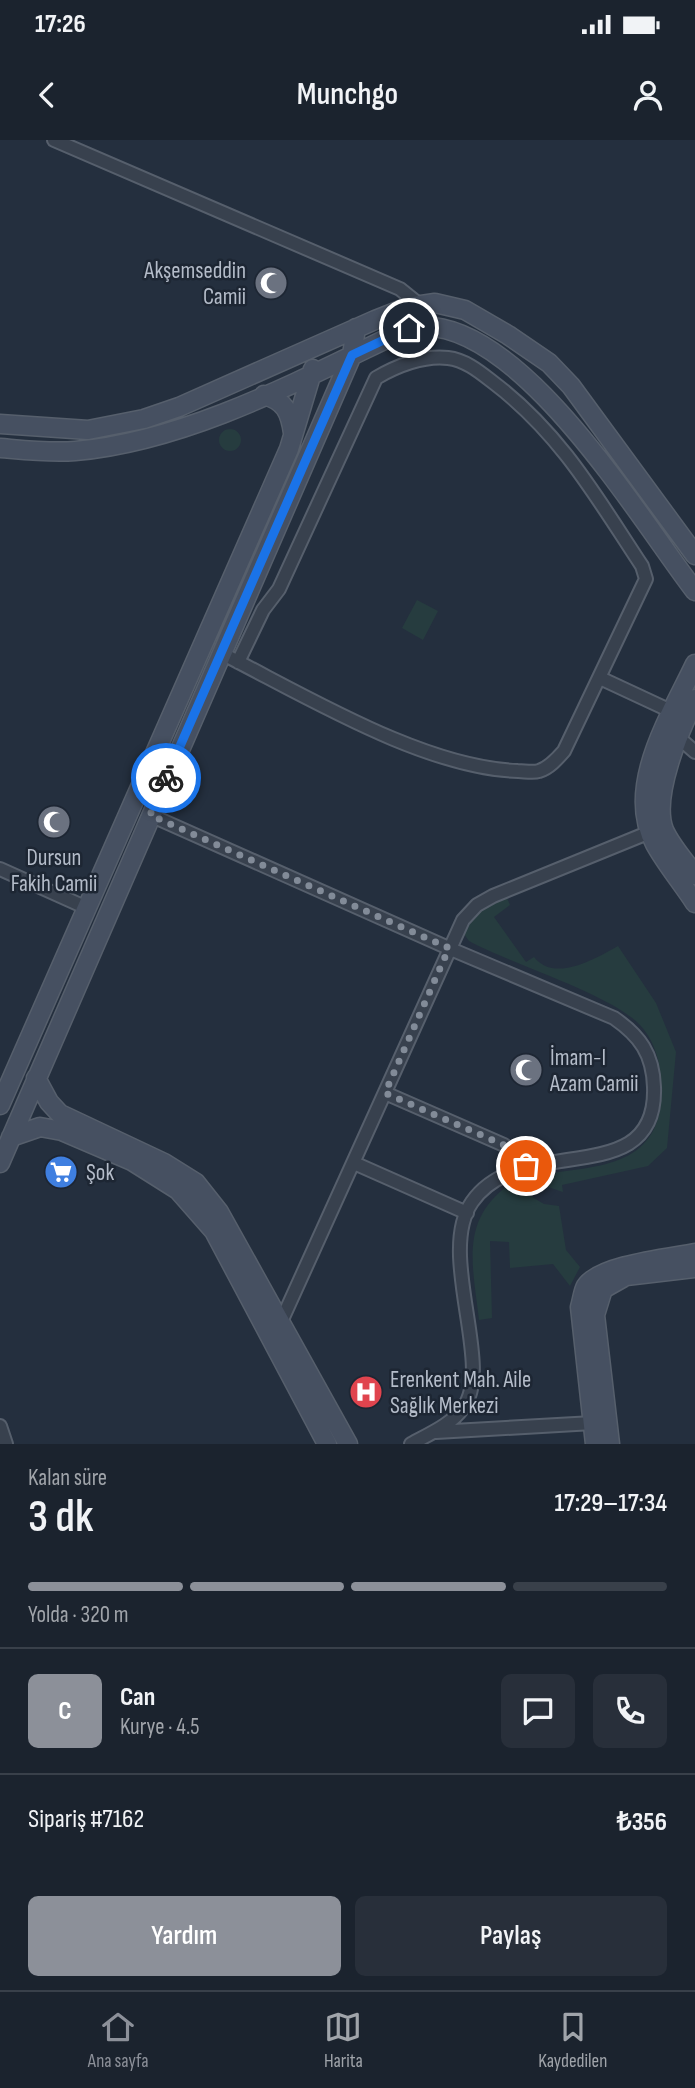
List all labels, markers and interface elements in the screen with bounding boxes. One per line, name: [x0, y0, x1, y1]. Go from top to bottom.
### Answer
text: 17:26: [35, 9, 86, 40]
text: Munchgo: [297, 75, 398, 114]
icon: back: [28, 76, 66, 114]
icon: person: [629, 76, 667, 114]
place label: Akşemseddin Camii: [143, 257, 246, 311]
mosque icon: Akşemseddin Camii: [252, 264, 290, 302]
pin: [379, 298, 439, 358]
icon: home: [390, 309, 428, 347]
courier: [131, 743, 201, 813]
icon: bike: [147, 759, 185, 797]
mosque icon: Dursun Fakih Camii: [35, 803, 73, 841]
place label: Dursun Fakih Camii: [11, 844, 97, 898]
place label: İmam-I Azam Camii: [549, 1044, 639, 1098]
mosque icon: İmam-I Azam Camii: [507, 1051, 545, 1089]
pin: [496, 1136, 556, 1196]
icon: bag: [507, 1147, 545, 1185]
supermarket icon: Şok: [42, 1153, 80, 1191]
place label: Şok: [86, 1159, 114, 1187]
place label: Erenkent Mah. Aile Sağlık Merkezi: [390, 1366, 531, 1420]
hospital icon: Erenkent Mah. Aile Sağlık Merkezi: [347, 1373, 385, 1411]
text: Kalan süre: [28, 1464, 107, 1492]
text: 17:29–17:34: [554, 1488, 667, 1519]
text: 3 dk: [28, 1490, 94, 1545]
text: Yolda · 320 m: [28, 1601, 128, 1629]
button: chat: [501, 1674, 575, 1748]
button: phone: [593, 1674, 667, 1748]
text: Can: [120, 1682, 155, 1713]
text: C: [58, 1696, 72, 1727]
text: Kurye · 4.5: [120, 1713, 199, 1741]
text: Sipariş #7162: [28, 1804, 144, 1835]
text: ₺356: [617, 1807, 667, 1838]
button: Yardım: [28, 1896, 341, 1976]
button: Paylaş: [355, 1896, 667, 1976]
tab: Ana sayfa: [88, 2008, 149, 2073]
tab: Harita: [324, 2008, 363, 2073]
tab: Kaydedilen: [538, 2008, 607, 2073]

